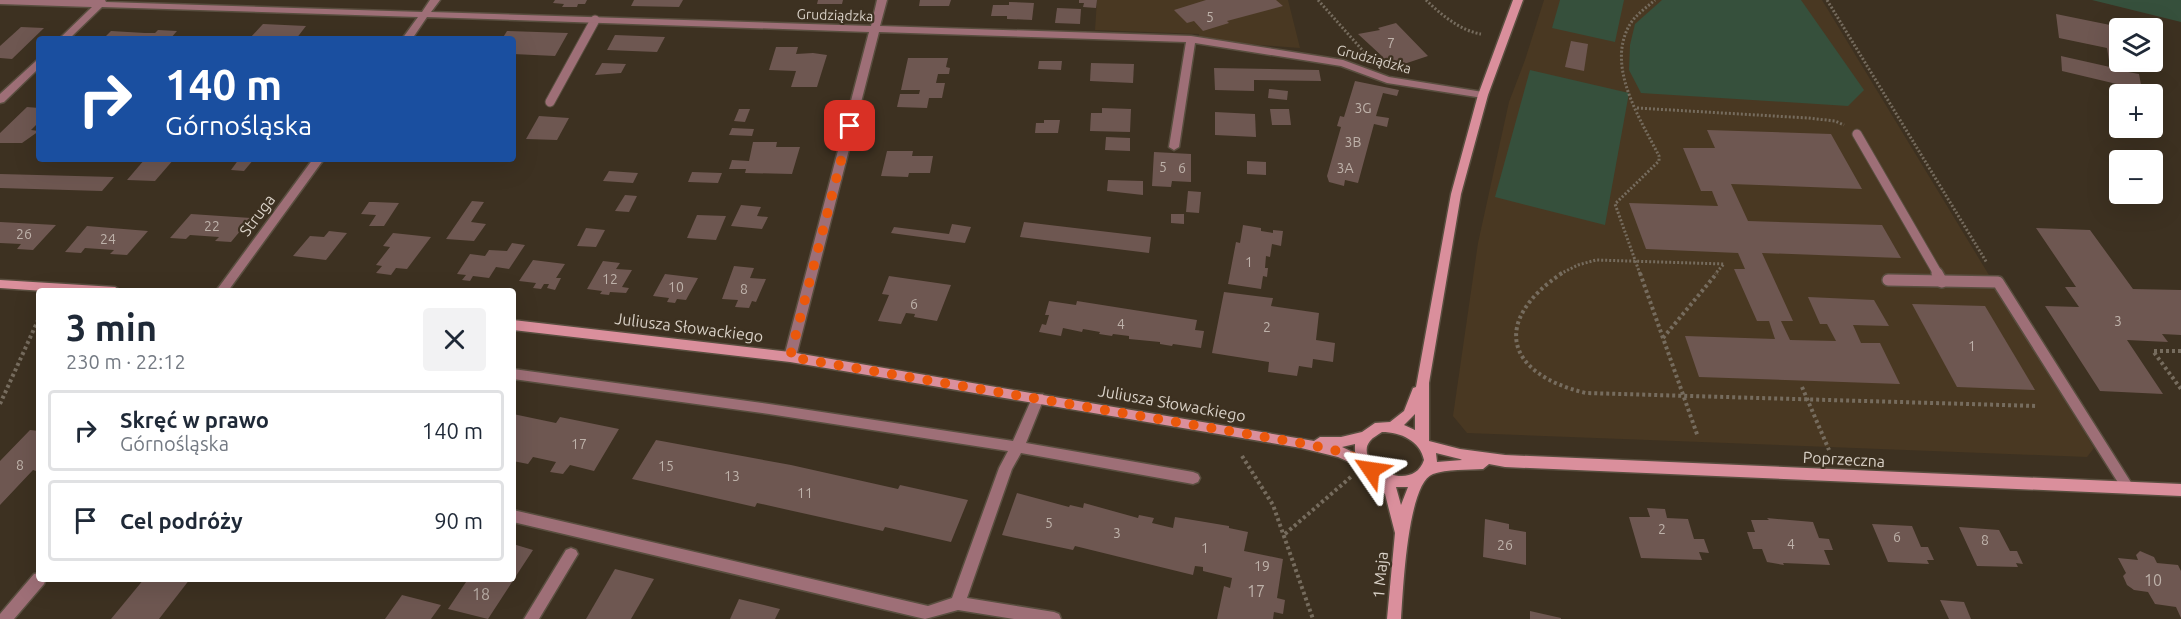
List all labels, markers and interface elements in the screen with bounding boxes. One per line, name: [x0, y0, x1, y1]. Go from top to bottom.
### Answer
street label: Grudziądzka: [796, 6, 874, 24]
house number: 5: [1206, 9, 1214, 25]
map controls: [2109, 18, 2163, 204]
button: layers: [2109, 18, 2163, 72]
house number: 7: [1387, 35, 1395, 51]
street label: Grudziądzka: [1335, 41, 1413, 77]
icon: right: [66, 60, 144, 138]
text: 140 m: [165, 61, 282, 108]
button: +: [2109, 84, 2163, 138]
pin: [824, 100, 875, 151]
house number: 3G: [1354, 100, 1372, 116]
icon: arrive: [833, 109, 866, 142]
text: Górnośląska: [165, 110, 312, 140]
house number: 3B: [1345, 134, 1361, 150]
button: −: [2109, 150, 2163, 204]
house number: 5: [1159, 159, 1167, 175]
house number: 6: [1178, 160, 1186, 176]
house number: 3A: [1337, 160, 1354, 176]
street label: Struga: [236, 191, 278, 239]
house number: 22: [204, 218, 220, 234]
house number: 26: [16, 226, 32, 242]
house number: 24: [100, 231, 116, 247]
house number: 1: [1245, 254, 1253, 270]
house number: 12: [602, 271, 618, 287]
house number: 10: [668, 279, 684, 295]
house number: 8: [740, 281, 748, 297]
house number: 6: [910, 296, 918, 312]
text: 3 min: [66, 307, 157, 348]
button: close: [423, 308, 486, 371]
street label: Juliusza Słowackiego: [614, 309, 764, 345]
house number: 3: [2114, 313, 2122, 329]
house number: 4: [1117, 316, 1125, 332]
house number: 2: [1263, 319, 1271, 335]
house number: 1: [1968, 338, 1976, 354]
text: 230 m · 22:12: [66, 350, 186, 373]
street label: Juliusza Słowackiego: [1097, 381, 1247, 425]
text: Skręć w prawo: [120, 407, 269, 432]
icon: right: [69, 414, 102, 447]
text: 140 m: [422, 418, 483, 443]
text: Górnośląska: [120, 432, 229, 455]
house number: 17: [571, 436, 587, 452]
position arrow: [1339, 438, 1403, 502]
street label: Poprzeczna: [1802, 448, 1886, 470]
house number: 8: [16, 457, 24, 473]
house number: 15: [658, 458, 674, 474]
house number: 13: [724, 468, 740, 484]
house number: 11: [797, 485, 813, 501]
icon: arrive: [69, 504, 102, 537]
text: Cel podróży: [120, 508, 243, 533]
text: 90 m: [434, 508, 483, 533]
house number: 5: [1045, 515, 1053, 531]
house number: 2: [1658, 521, 1666, 537]
house number: 3: [1113, 525, 1121, 541]
house number: 6: [1893, 529, 1901, 545]
house number: 8: [1981, 532, 1989, 548]
house number: 4: [1787, 536, 1795, 552]
house number: 26: [1497, 537, 1513, 553]
house number: 1: [1201, 540, 1209, 556]
street label: 1 Maja: [1369, 551, 1391, 599]
house number: 19: [1254, 558, 1270, 574]
house number: 10: [2144, 571, 2162, 589]
house number: 17: [1247, 582, 1265, 600]
house number: 18: [472, 585, 490, 603]

